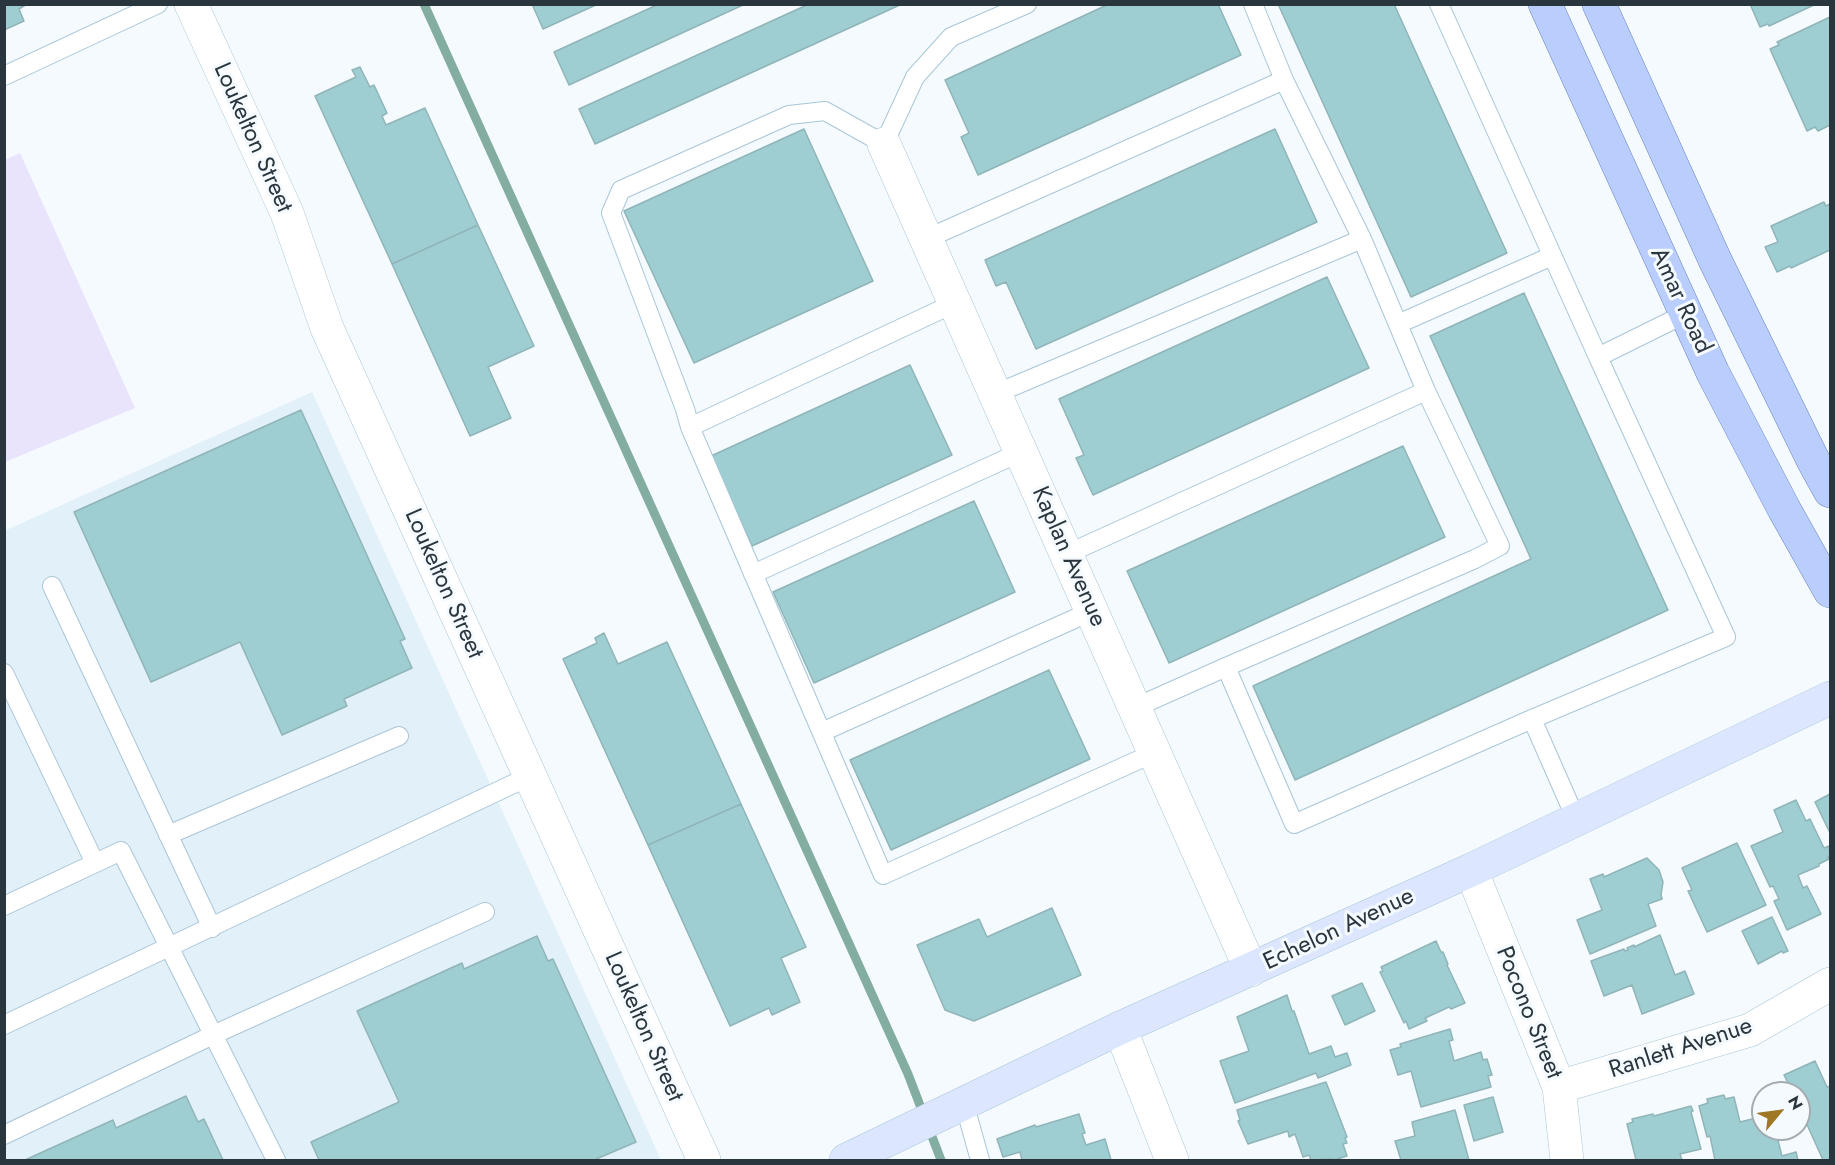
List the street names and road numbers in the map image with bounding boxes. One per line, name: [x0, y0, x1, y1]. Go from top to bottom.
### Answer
street label: Loukelton Street: [206, 59, 298, 217]
street label: Amar Road: [1643, 244, 1717, 358]
street label: Kaplan Avenue: [1024, 482, 1112, 632]
street label: Loukelton Street: [397, 505, 489, 663]
street label: Echelon Avenue: [1259, 883, 1419, 977]
street label: Pocono Street: [1488, 943, 1568, 1083]
street label: Loukelton Street: [597, 948, 689, 1106]
street label: Ranlett Avenue: [1606, 1012, 1756, 1086]

